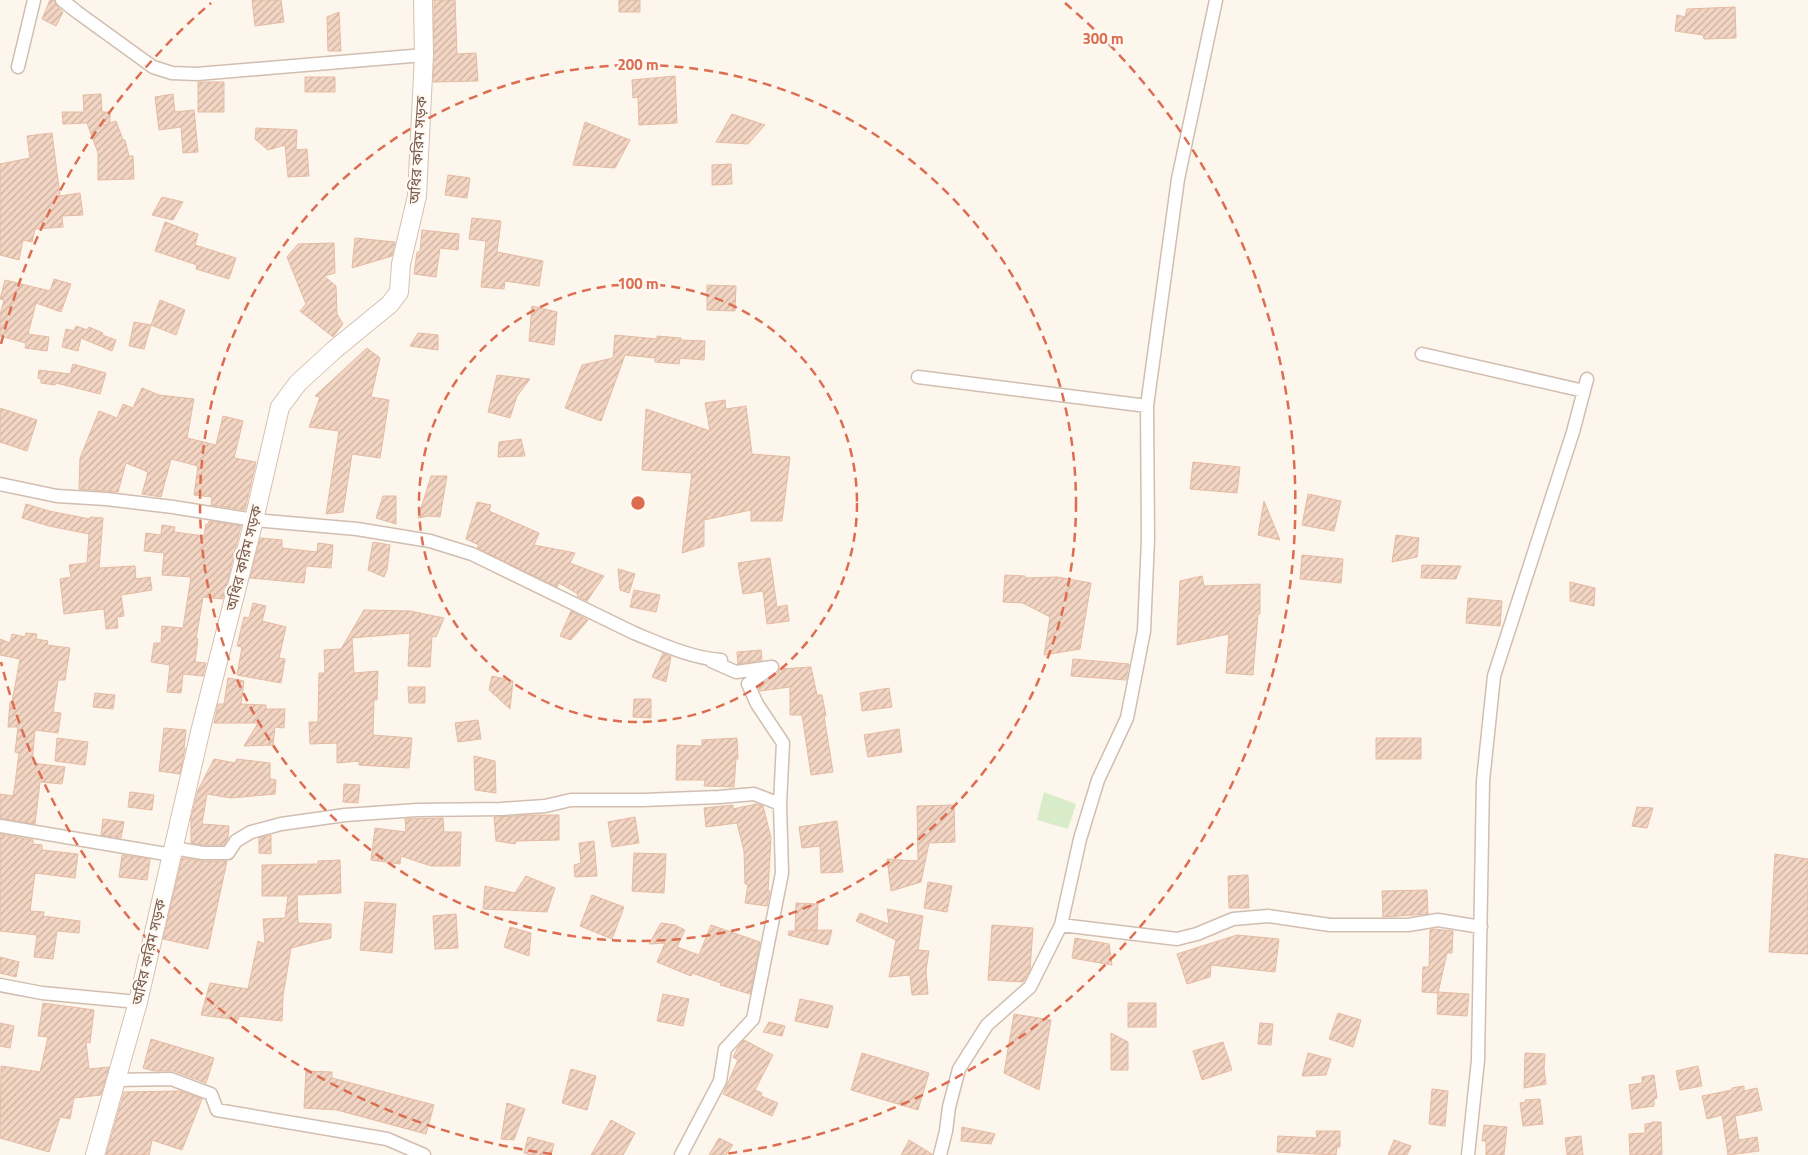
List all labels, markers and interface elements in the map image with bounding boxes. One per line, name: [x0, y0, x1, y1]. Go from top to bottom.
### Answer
text: 300 m: [1082, 27, 1124, 50]
text: 200 m: [617, 53, 659, 76]
street label: অধির করিম সড়ক: [402, 94, 433, 206]
text: 100 m: [617, 272, 659, 295]
centre of rings: [629, 494, 647, 512]
street label: অধির করিম সড়ক: [219, 502, 268, 614]
street label: অধির করিম সড়ক: [125, 896, 172, 1008]

